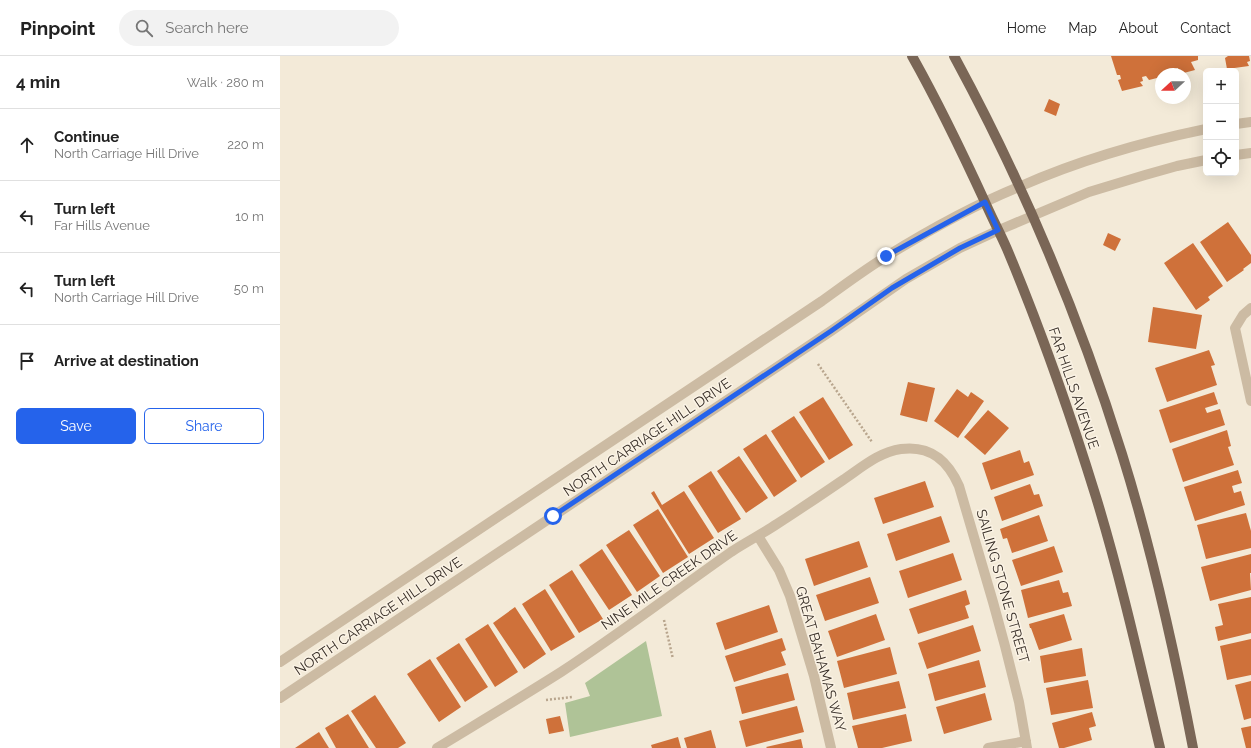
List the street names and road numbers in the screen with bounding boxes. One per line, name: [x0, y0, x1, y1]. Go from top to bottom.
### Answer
street label: FAR HILLS AVENUE: [1046, 325, 1102, 451]
street label: NORTH CARRIAGE HILL DRIVE: [560, 375, 734, 499]
street label: SAILING STONE STREET: [973, 507, 1033, 665]
street label: NINE MILE CREEK DRIVE: [598, 527, 740, 633]
street label: NORTH CARRIAGE HILL DRIVE: [291, 554, 465, 678]
street label: GREAT BAHAMAS WAY: [793, 584, 849, 734]

